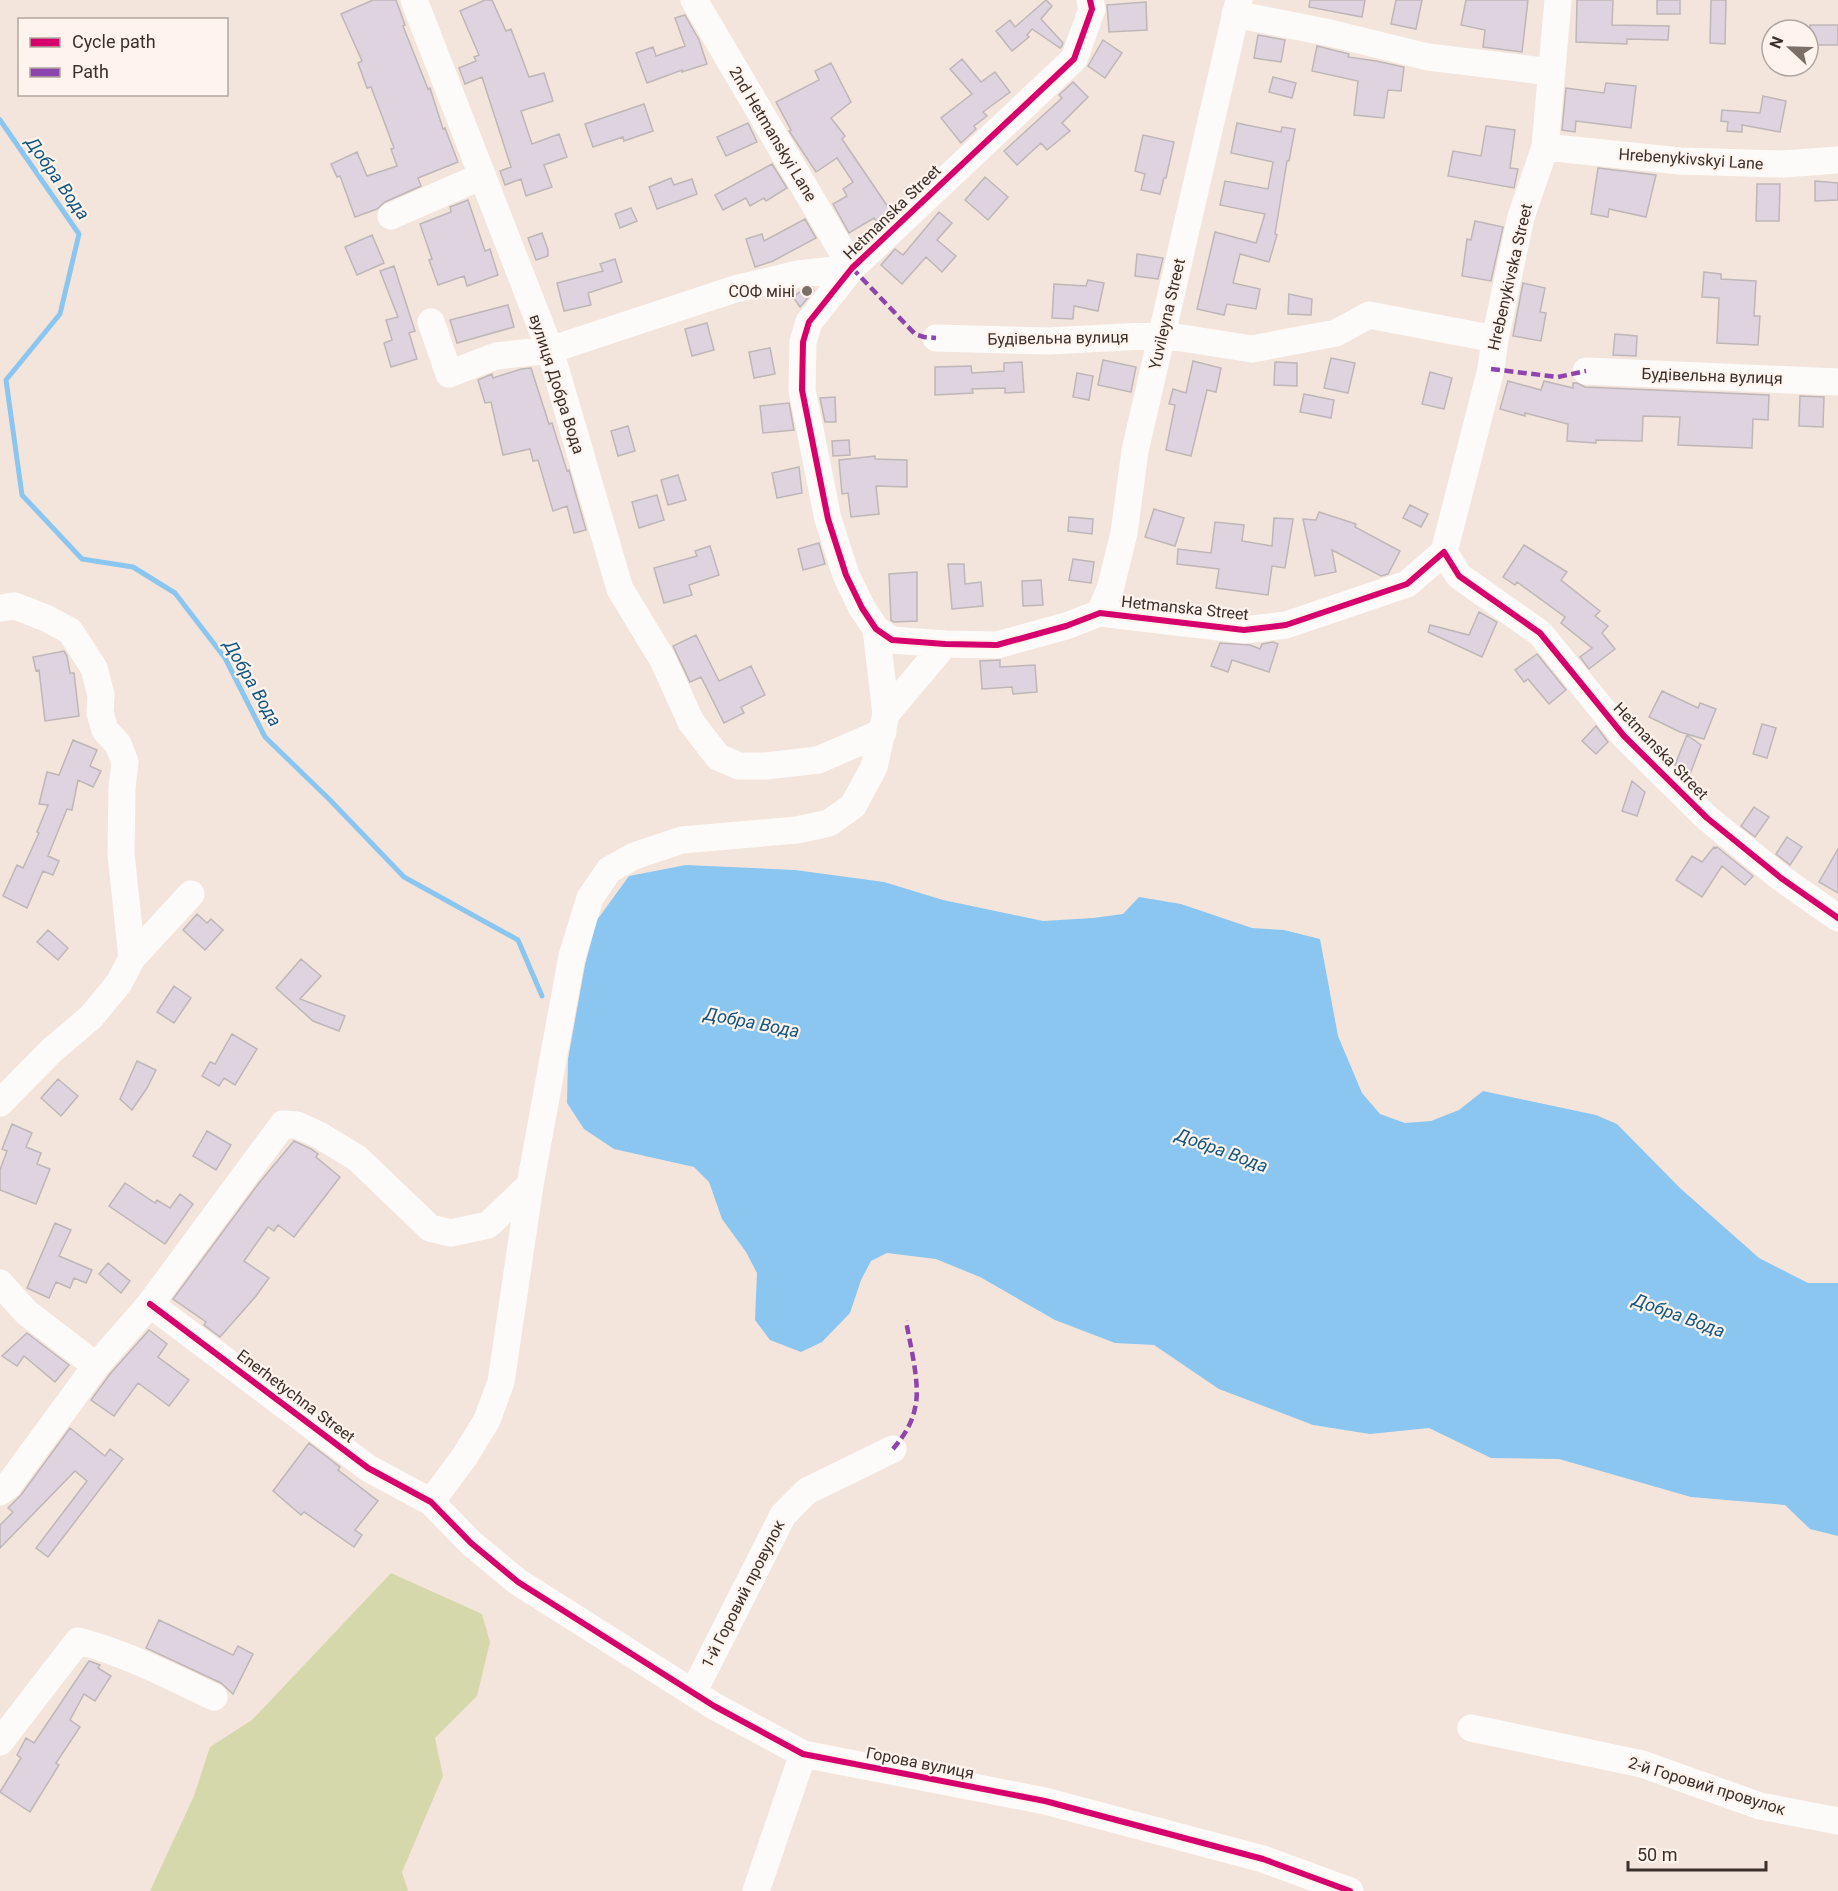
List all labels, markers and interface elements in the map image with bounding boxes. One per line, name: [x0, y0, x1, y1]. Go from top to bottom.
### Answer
legend: [18, 18, 228, 96]
north arrow: [1760, 18, 1820, 78]
text: Cycle path: [72, 31, 156, 52]
text: N: [1766, 34, 1787, 51]
text: Path: [72, 61, 109, 82]
street label: 2nd Hetmanskyi Lane: [725, 63, 821, 205]
water label: Добра Вода: [21, 131, 94, 224]
street label: Hrebenykivskyi Lane: [1618, 144, 1764, 174]
street label: Hetmanska Street: [839, 161, 945, 263]
street label: Hrebenykivska Street: [1484, 202, 1536, 352]
street label: Yuvileyna Street: [1145, 257, 1189, 371]
place label: СОФ міні: [728, 282, 795, 301]
marker: СОФ міні: [800, 284, 814, 298]
street label: вулиця Добра Вода: [525, 312, 589, 456]
street label: Будівельна вулиця: [987, 327, 1129, 349]
street label: Будівельна вулиця: [1641, 364, 1783, 388]
street label: Hetmanska Street: [1120, 592, 1250, 624]
water label: Добра Вода: [219, 634, 286, 730]
street label: Hetmanska Street: [1610, 698, 1712, 804]
water label: Добра Вода: [701, 1002, 801, 1042]
water label: Добра Вода: [1171, 1123, 1271, 1176]
water label: Добра Вода: [1628, 1288, 1728, 1341]
street label: Enerhetychna Street: [233, 1345, 359, 1447]
street label: 1-й Горовий провулок: [697, 1517, 789, 1671]
street label: Горова вулиця: [864, 1743, 976, 1783]
street label: 2-й Горовий провулок: [1626, 1753, 1788, 1819]
scale bar: [1628, 1834, 1766, 1872]
text: 50 m: [1637, 1844, 1677, 1865]

